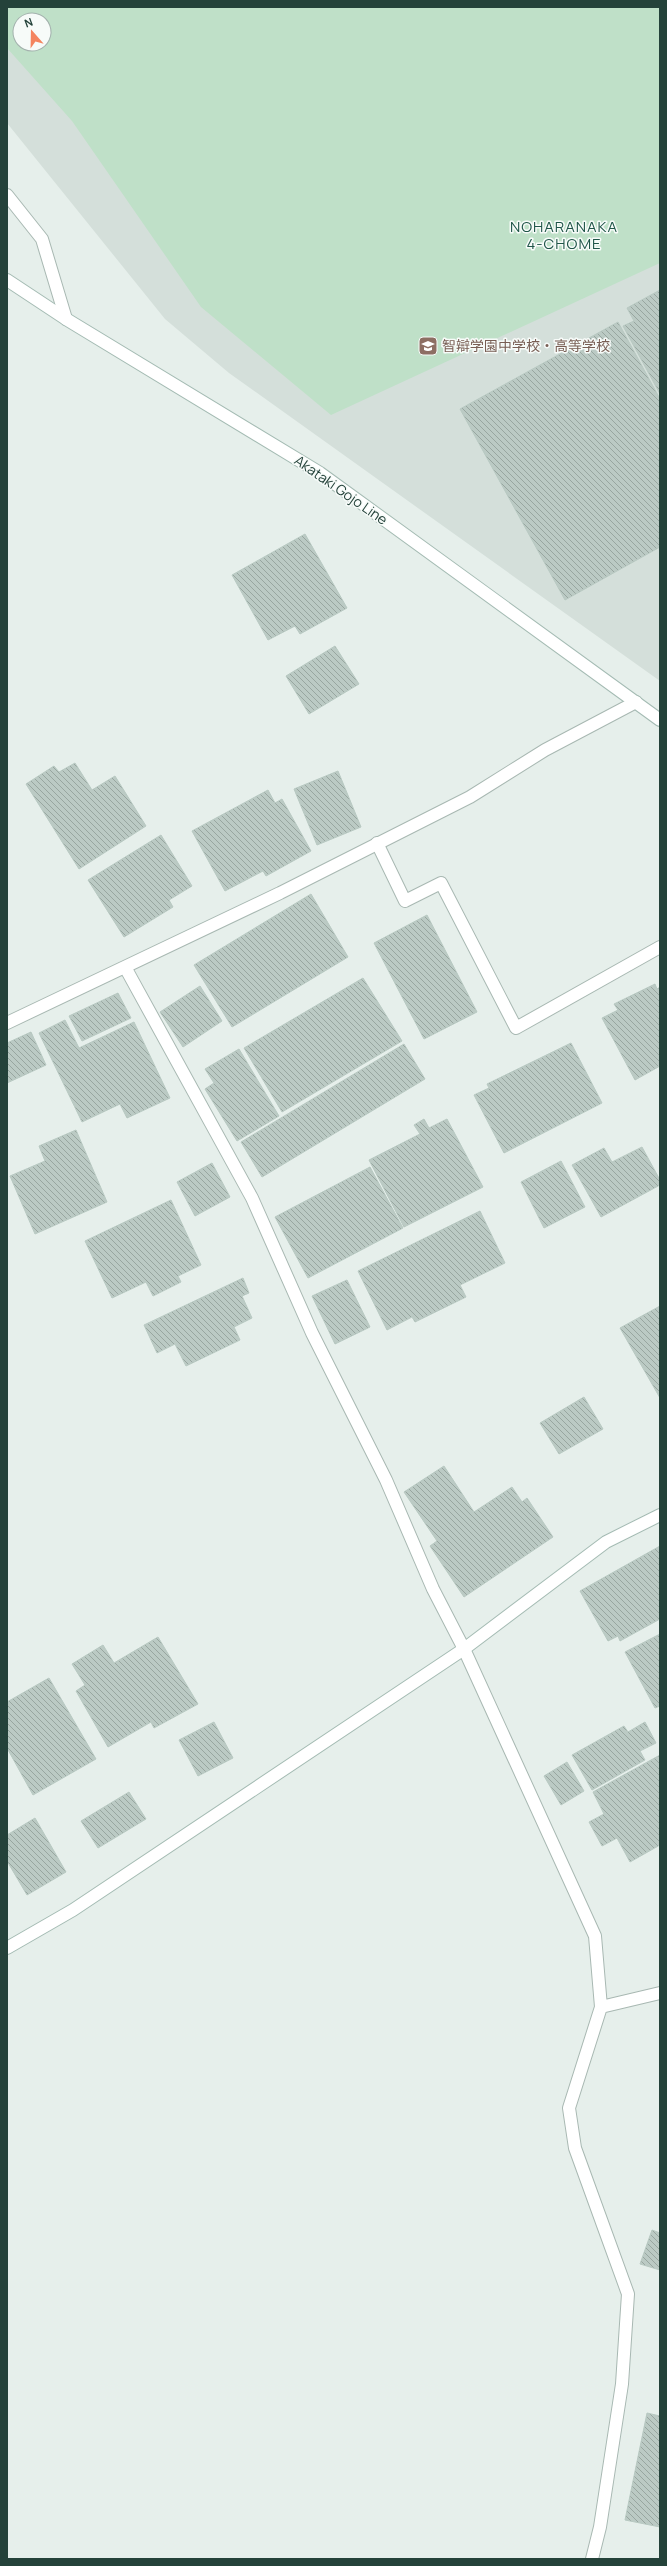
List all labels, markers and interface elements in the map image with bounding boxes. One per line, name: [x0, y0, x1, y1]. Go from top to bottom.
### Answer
north arrow: [12, 12, 52, 52]
text: N: [22, 14, 35, 31]
district label: NOHARANAKA 4-CHOME: [510, 216, 618, 254]
school or university icon: 智辯学園中学校・高等学校: [417, 335, 439, 357]
place label: 智辯学園中学校・高等学校: [442, 336, 610, 355]
street label: Akataki Gojo Line: [291, 450, 392, 529]

